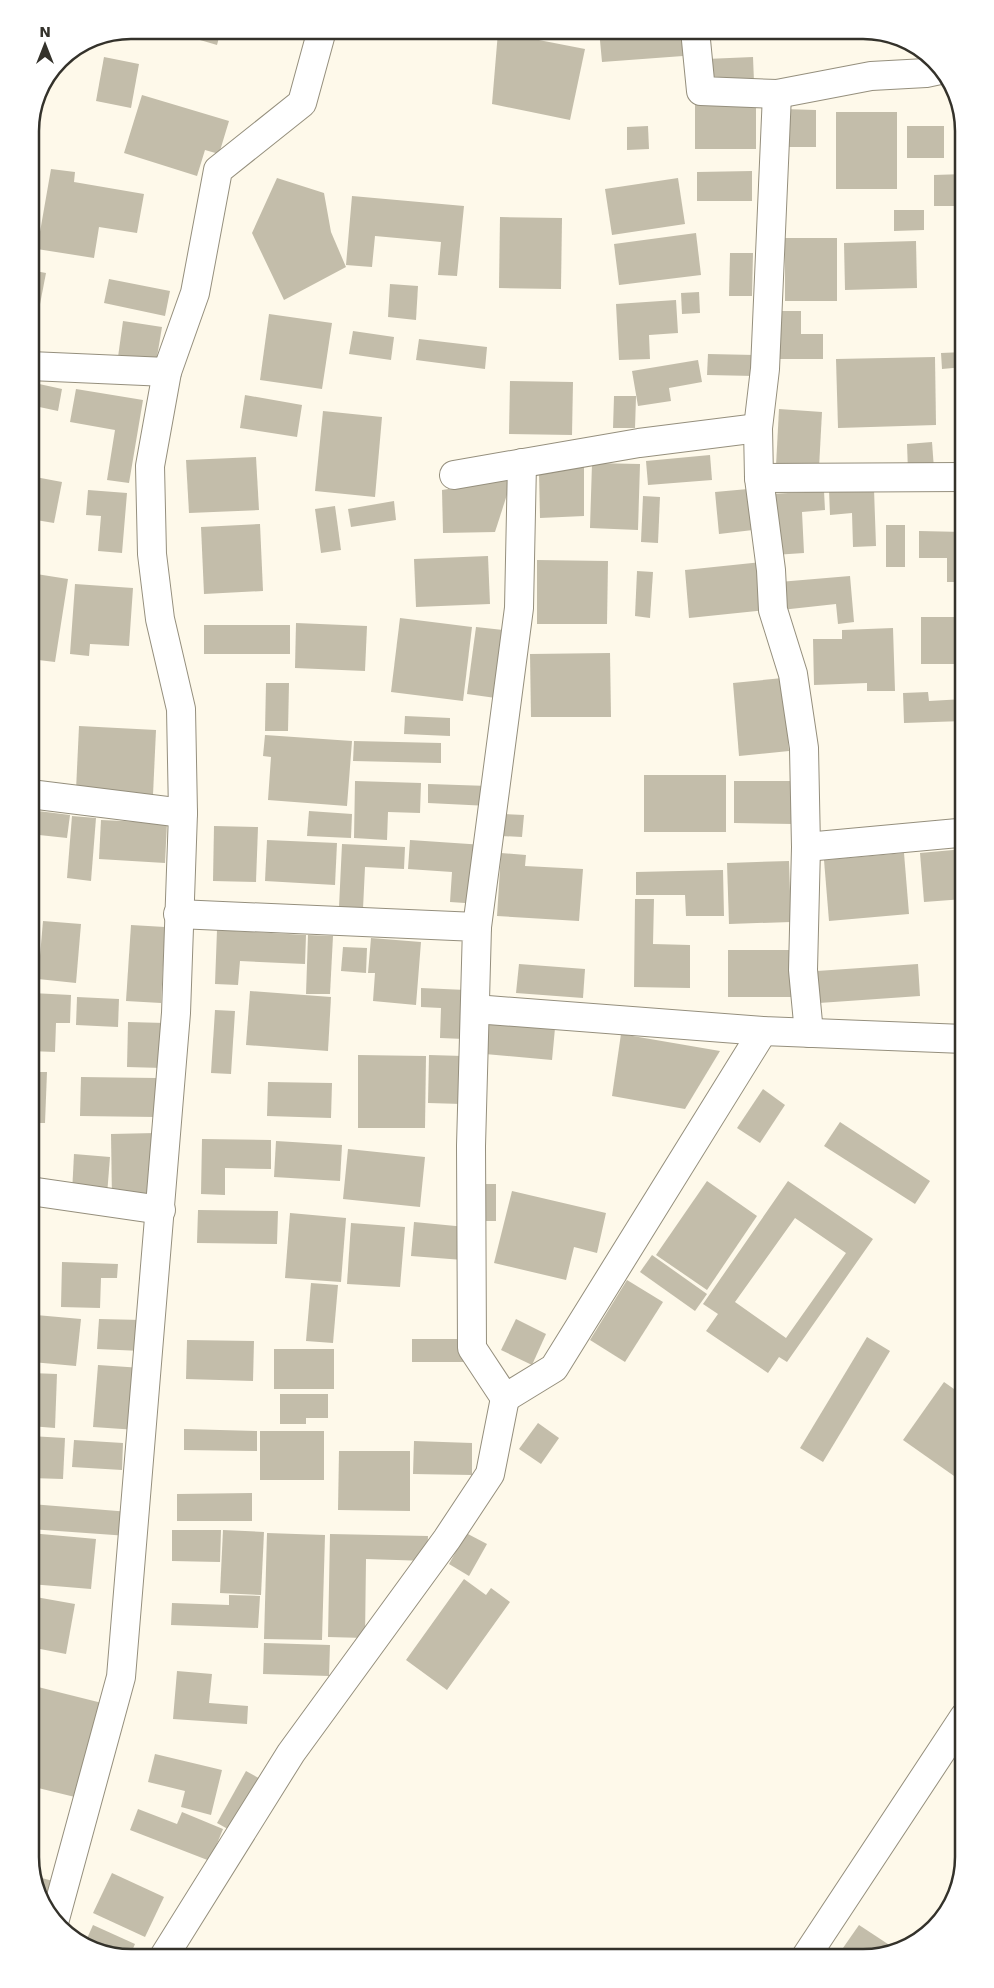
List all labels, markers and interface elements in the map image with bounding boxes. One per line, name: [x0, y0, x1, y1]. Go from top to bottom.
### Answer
north arrow: [20, 20, 70, 70]
text: N: [39, 24, 51, 40]

